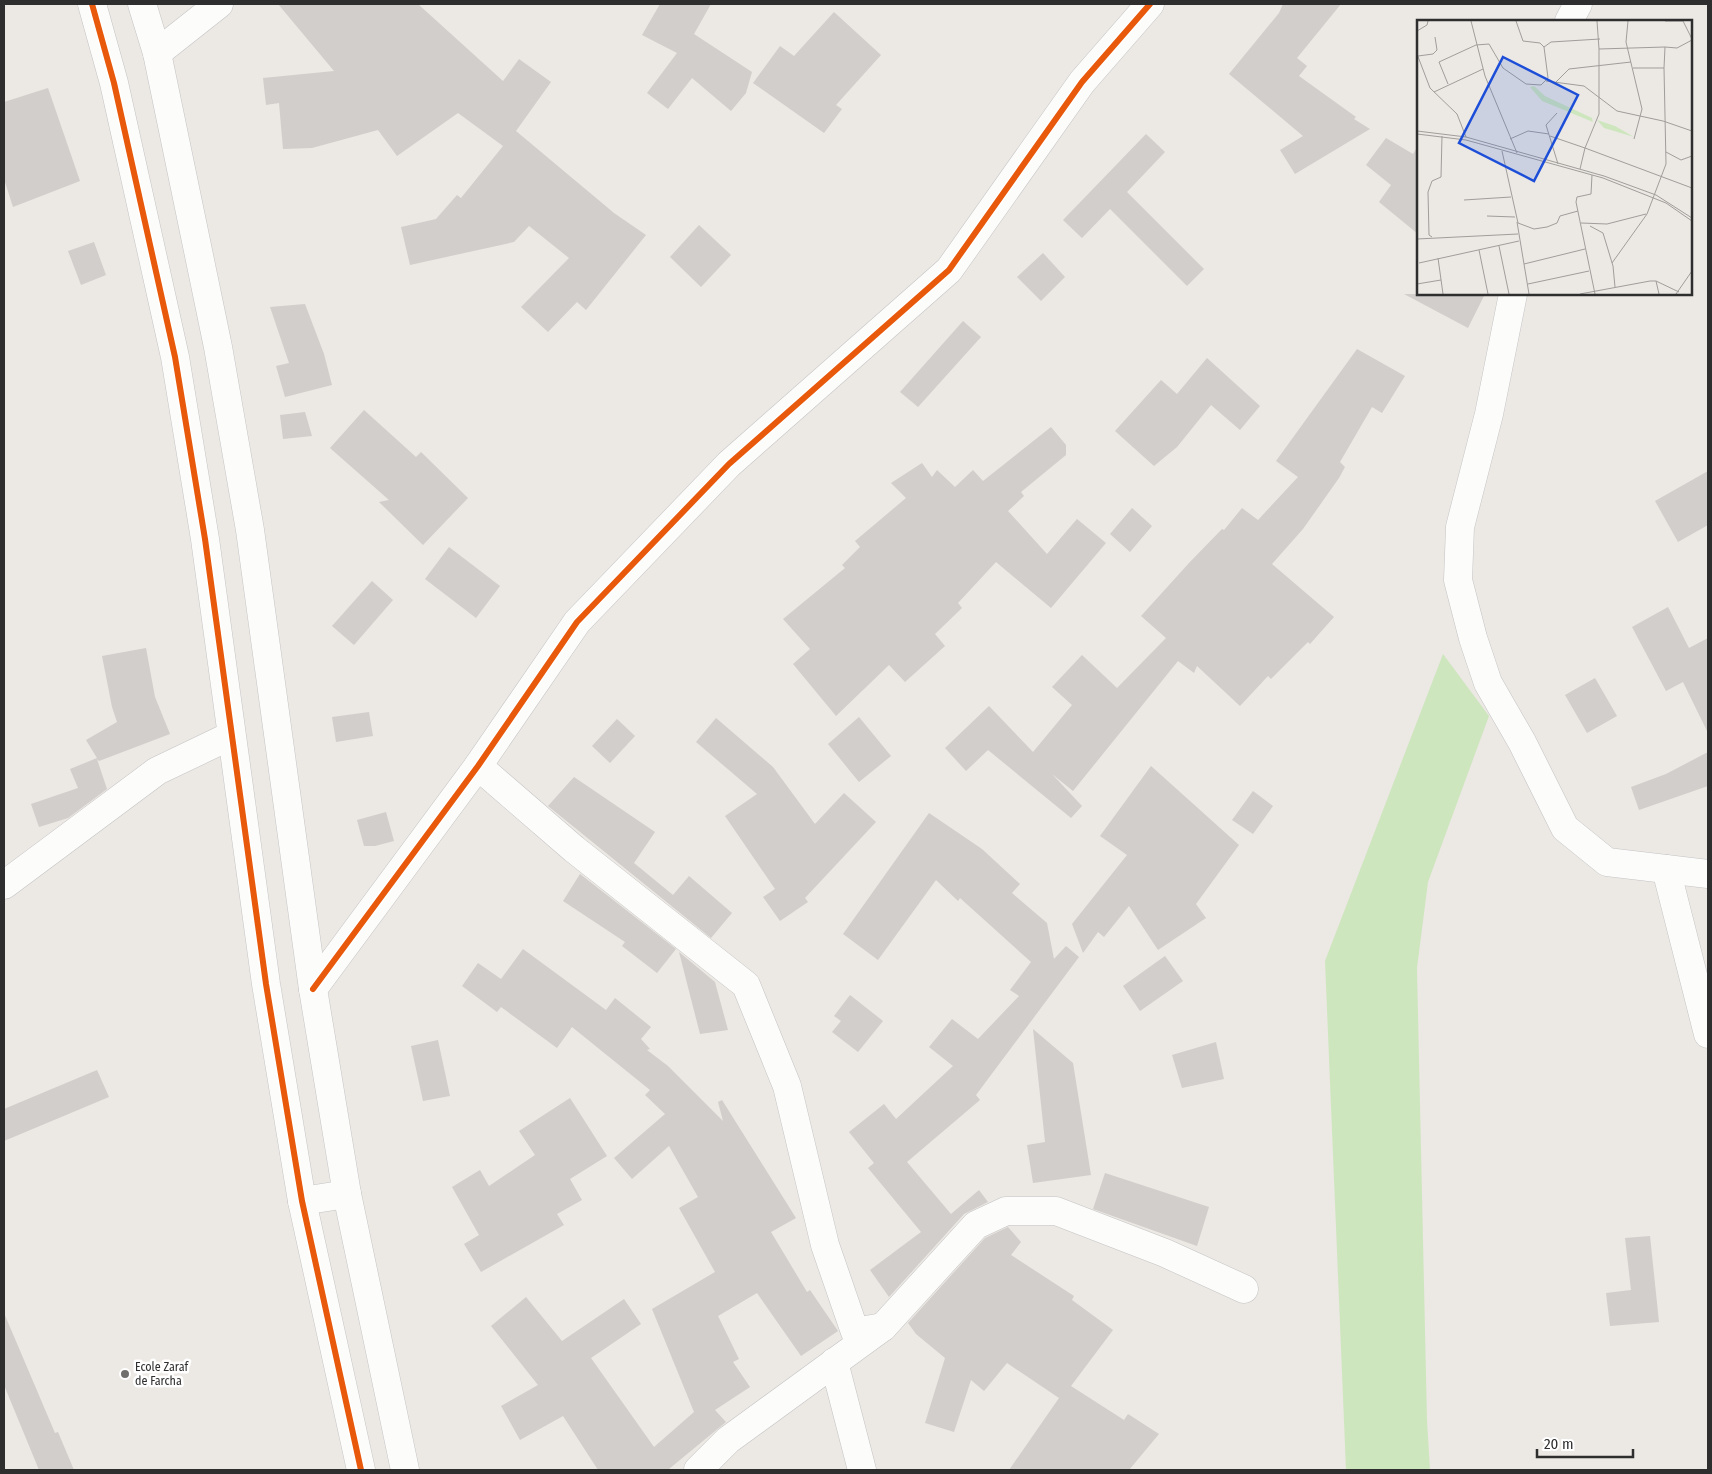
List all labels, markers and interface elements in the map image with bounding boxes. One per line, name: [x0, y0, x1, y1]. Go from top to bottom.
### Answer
inset map: [1417, 20, 1692, 295]
place label: Ecole Zaraf de Farcha: [135, 1360, 190, 1388]
marker: Ecole Zaraf de Farcha: [119, 1368, 131, 1380]
scale bar: [1537, 1426, 1633, 1458]
text: 20 m: [1544, 1435, 1574, 1453]

